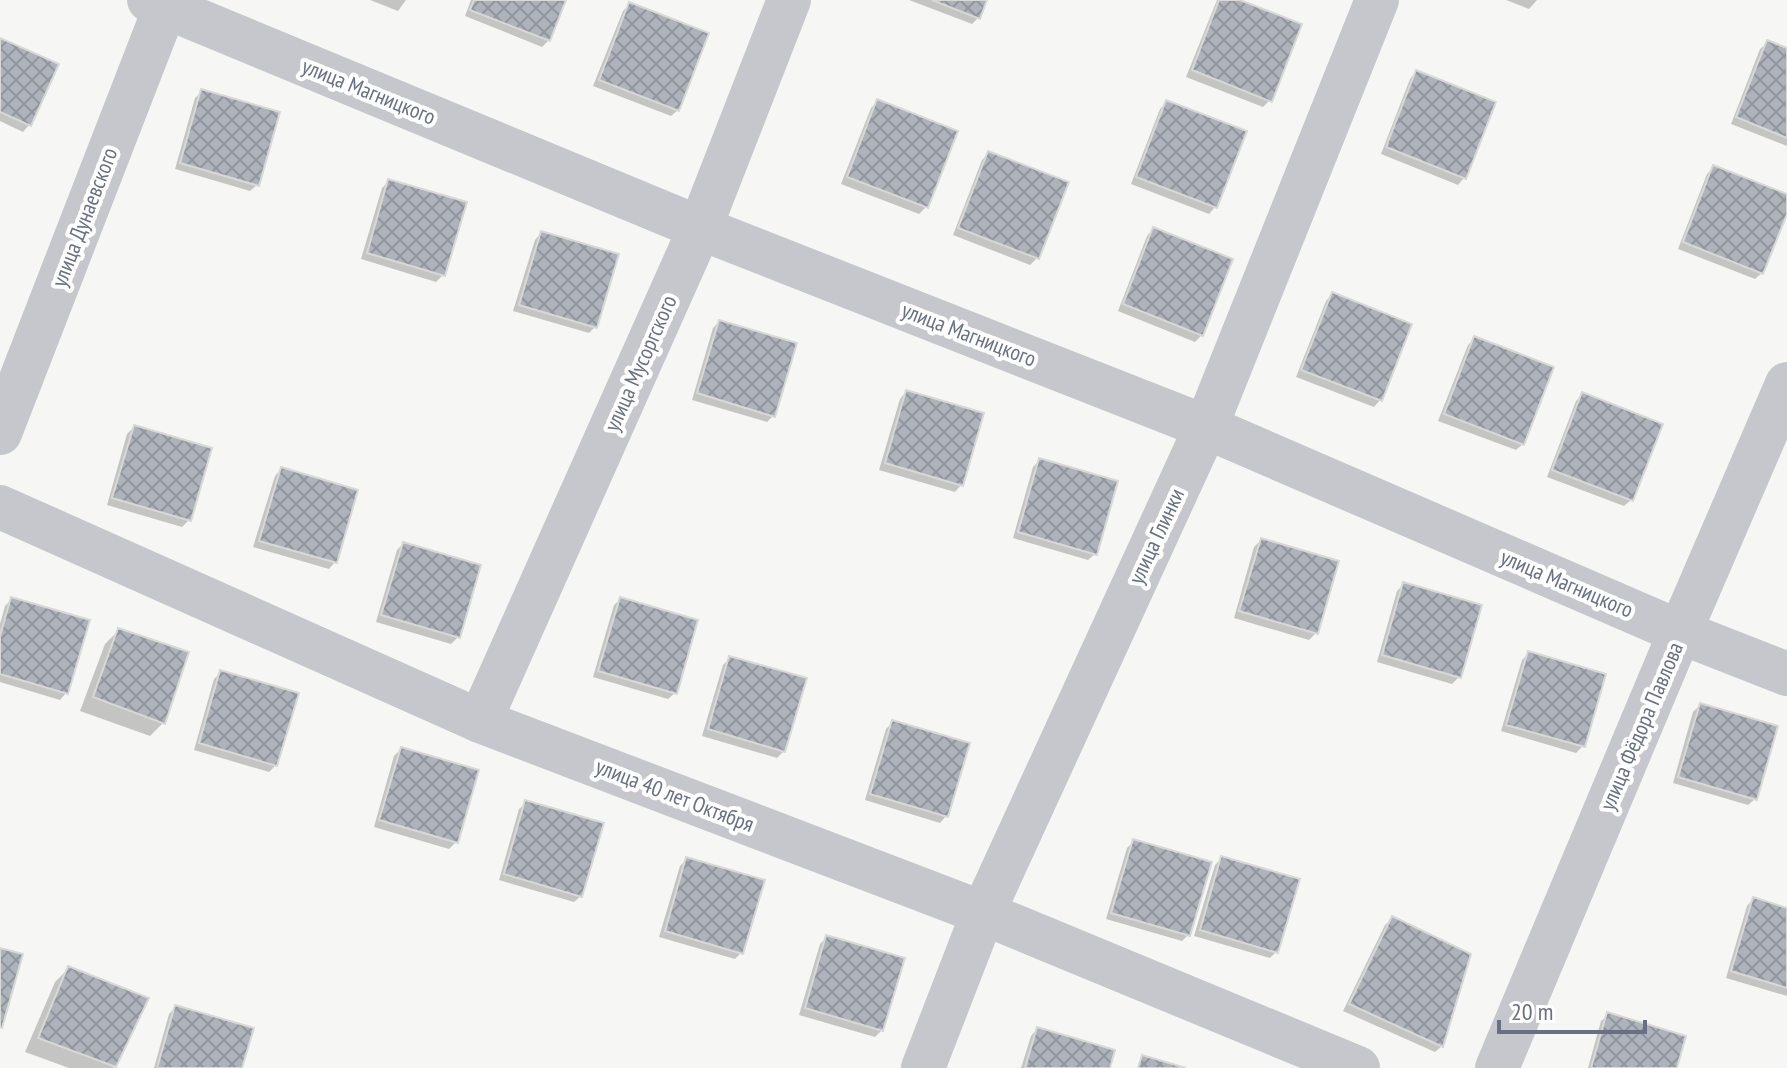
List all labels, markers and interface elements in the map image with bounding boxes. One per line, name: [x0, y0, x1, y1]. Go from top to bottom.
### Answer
street label: улица Магницкого: [298, 51, 440, 131]
street label: улица Дунаевского: [45, 143, 123, 291]
street label: улица Мусоргского: [597, 291, 683, 435]
street label: улица Магницкого: [898, 296, 1040, 372]
street label: улица Глинки: [1122, 484, 1190, 588]
street label: улица Магницкого: [1496, 542, 1638, 624]
street label: улица Фёдора Павлова: [1593, 638, 1689, 814]
street label: улица 40 лет Октября: [592, 752, 758, 838]
scale bar: [1499, 984, 1645, 1034]
text: 20 m: [1511, 996, 1553, 1027]

